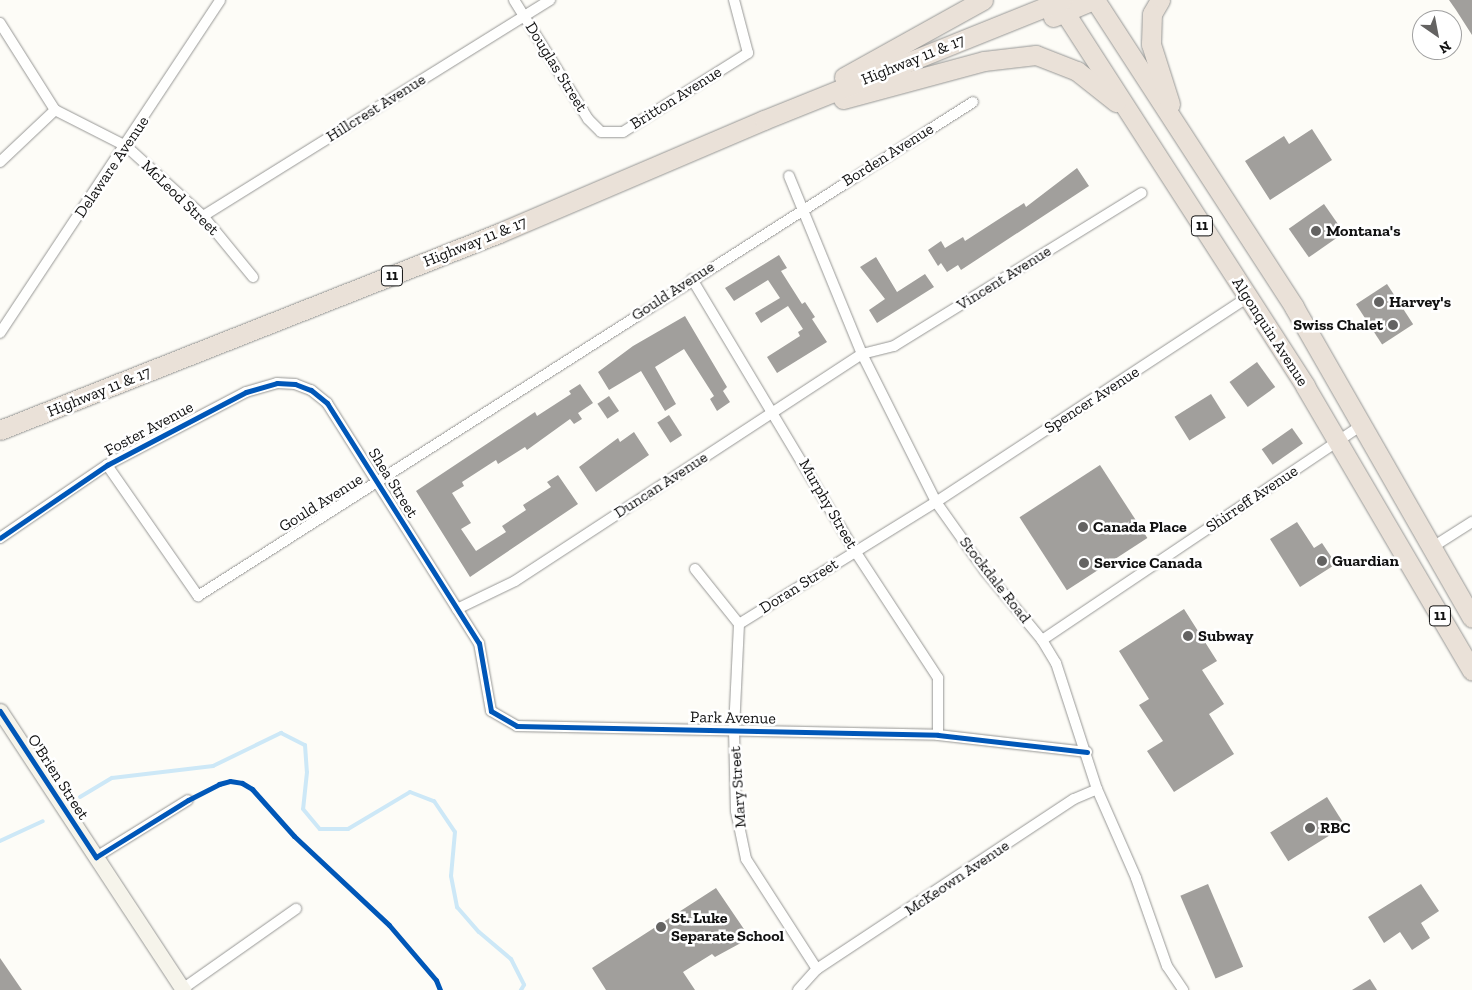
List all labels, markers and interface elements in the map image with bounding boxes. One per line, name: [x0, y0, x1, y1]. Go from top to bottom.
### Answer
north arrow: [1412, 10, 1462, 60]
street label: Douglas Street: [521, 19, 591, 115]
street label: Highway 11 & 17: [858, 30, 968, 90]
text: N: [1436, 37, 1454, 57]
street label: Britton Avenue: [627, 62, 725, 134]
street label: Hillcrest Avenue: [323, 70, 429, 146]
street label: Delaware Avenue: [71, 112, 153, 222]
street label: Borden Avenue: [839, 119, 937, 191]
street label: McLeod Street: [137, 156, 223, 240]
street label: Highway 11 & 17: [420, 212, 530, 272]
road number: 11: [1191, 214, 1213, 238]
place label: Montana's: [1326, 221, 1400, 241]
marker: Montana's: [1310, 225, 1322, 237]
street label: Vincent Avenue: [953, 241, 1055, 315]
street label: Gould Avenue: [628, 257, 718, 325]
road number: 11: [381, 264, 403, 288]
street label: Algonquin Avenue: [1228, 274, 1312, 390]
place label: Harvey's: [1389, 292, 1451, 312]
marker: Harvey's: [1373, 296, 1385, 308]
place label: Swiss Chalet: [1293, 315, 1383, 335]
marker: Swiss Chalet: [1387, 319, 1399, 331]
street label: Highway 11 & 17: [44, 362, 154, 422]
street label: Spencer Avenue: [1041, 362, 1143, 438]
street label: Foster Avenue: [101, 397, 197, 461]
street label: Shea Street: [364, 445, 422, 521]
street label: Duncan Avenue: [610, 448, 712, 522]
street label: Murphy Street: [794, 456, 862, 552]
street label: Shirreff Avenue: [1202, 461, 1302, 537]
street label: Gould Avenue: [275, 470, 367, 536]
place label: Canada Place: [1093, 517, 1187, 537]
marker: Canada Place: [1077, 521, 1089, 533]
street label: Stockdale Road: [955, 533, 1035, 627]
place label: Guardian: [1332, 551, 1399, 571]
place label: Service Canada: [1094, 553, 1202, 573]
street label: Doran Street: [756, 554, 842, 618]
marker: Guardian: [1316, 555, 1328, 567]
marker: Service Canada: [1078, 557, 1090, 569]
road number: 11: [1429, 604, 1451, 628]
place label: Subway: [1198, 626, 1253, 646]
marker: Subway: [1182, 630, 1194, 642]
street label: Park Avenue: [690, 708, 776, 728]
street label: O'Brien Street: [23, 731, 93, 823]
street label: Mary Street: [726, 745, 750, 829]
place label: RBC: [1320, 818, 1350, 838]
marker: RBC: [1304, 822, 1316, 834]
street label: McKeown Avenue: [901, 836, 1013, 920]
place label: St. Luke Separate School: [671, 908, 784, 946]
marker: St. Luke Separate School: [655, 921, 667, 933]

